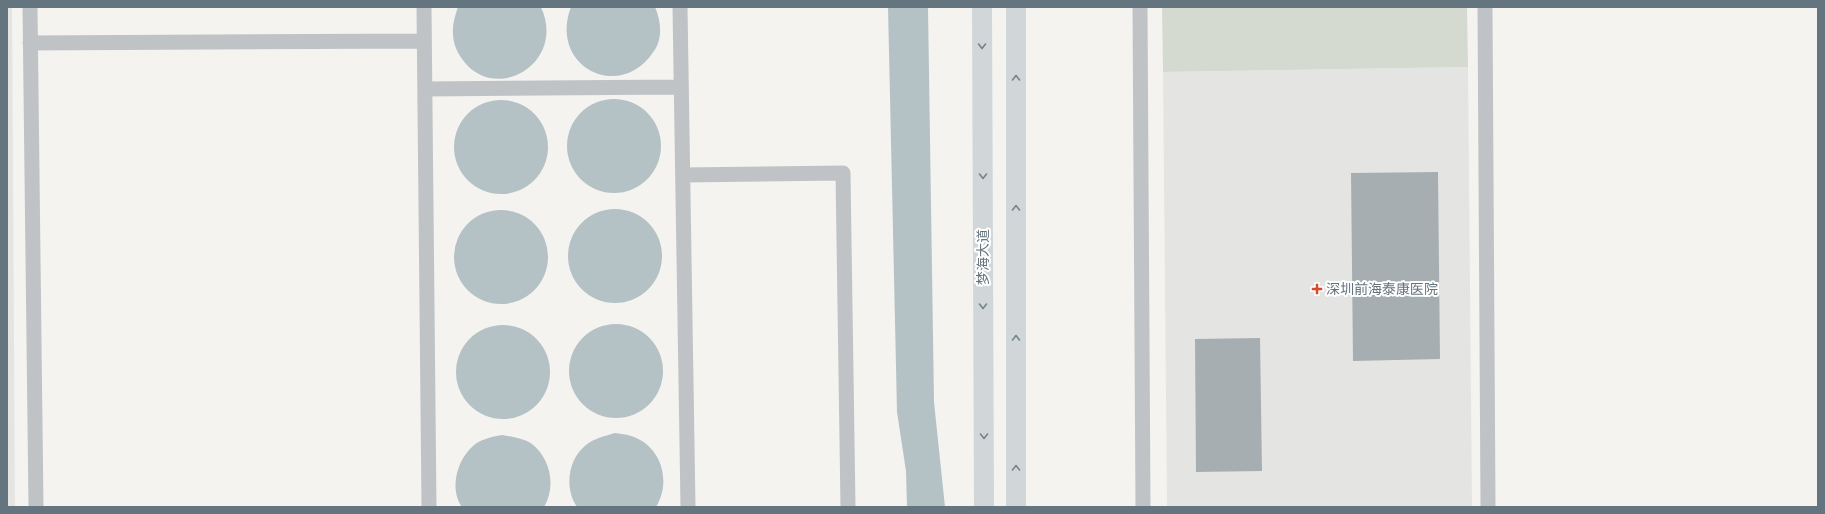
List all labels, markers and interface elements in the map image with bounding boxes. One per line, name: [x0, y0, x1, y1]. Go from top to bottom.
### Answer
one-way arrow: [978, 43, 986, 49]
one-way arrow: [1012, 75, 1020, 81]
one-way arrow: [979, 173, 987, 179]
one-way arrow: [1012, 205, 1020, 211]
street label: 梦海大道: [975, 229, 991, 285]
place label: 深圳前海泰康医院: [1326, 281, 1438, 297]
marker: 深圳前海泰康医院: [1311, 283, 1323, 295]
one-way arrow: [979, 303, 987, 309]
one-way arrow: [1012, 335, 1020, 341]
one-way arrow: [980, 433, 988, 439]
one-way arrow: [1012, 465, 1020, 471]

